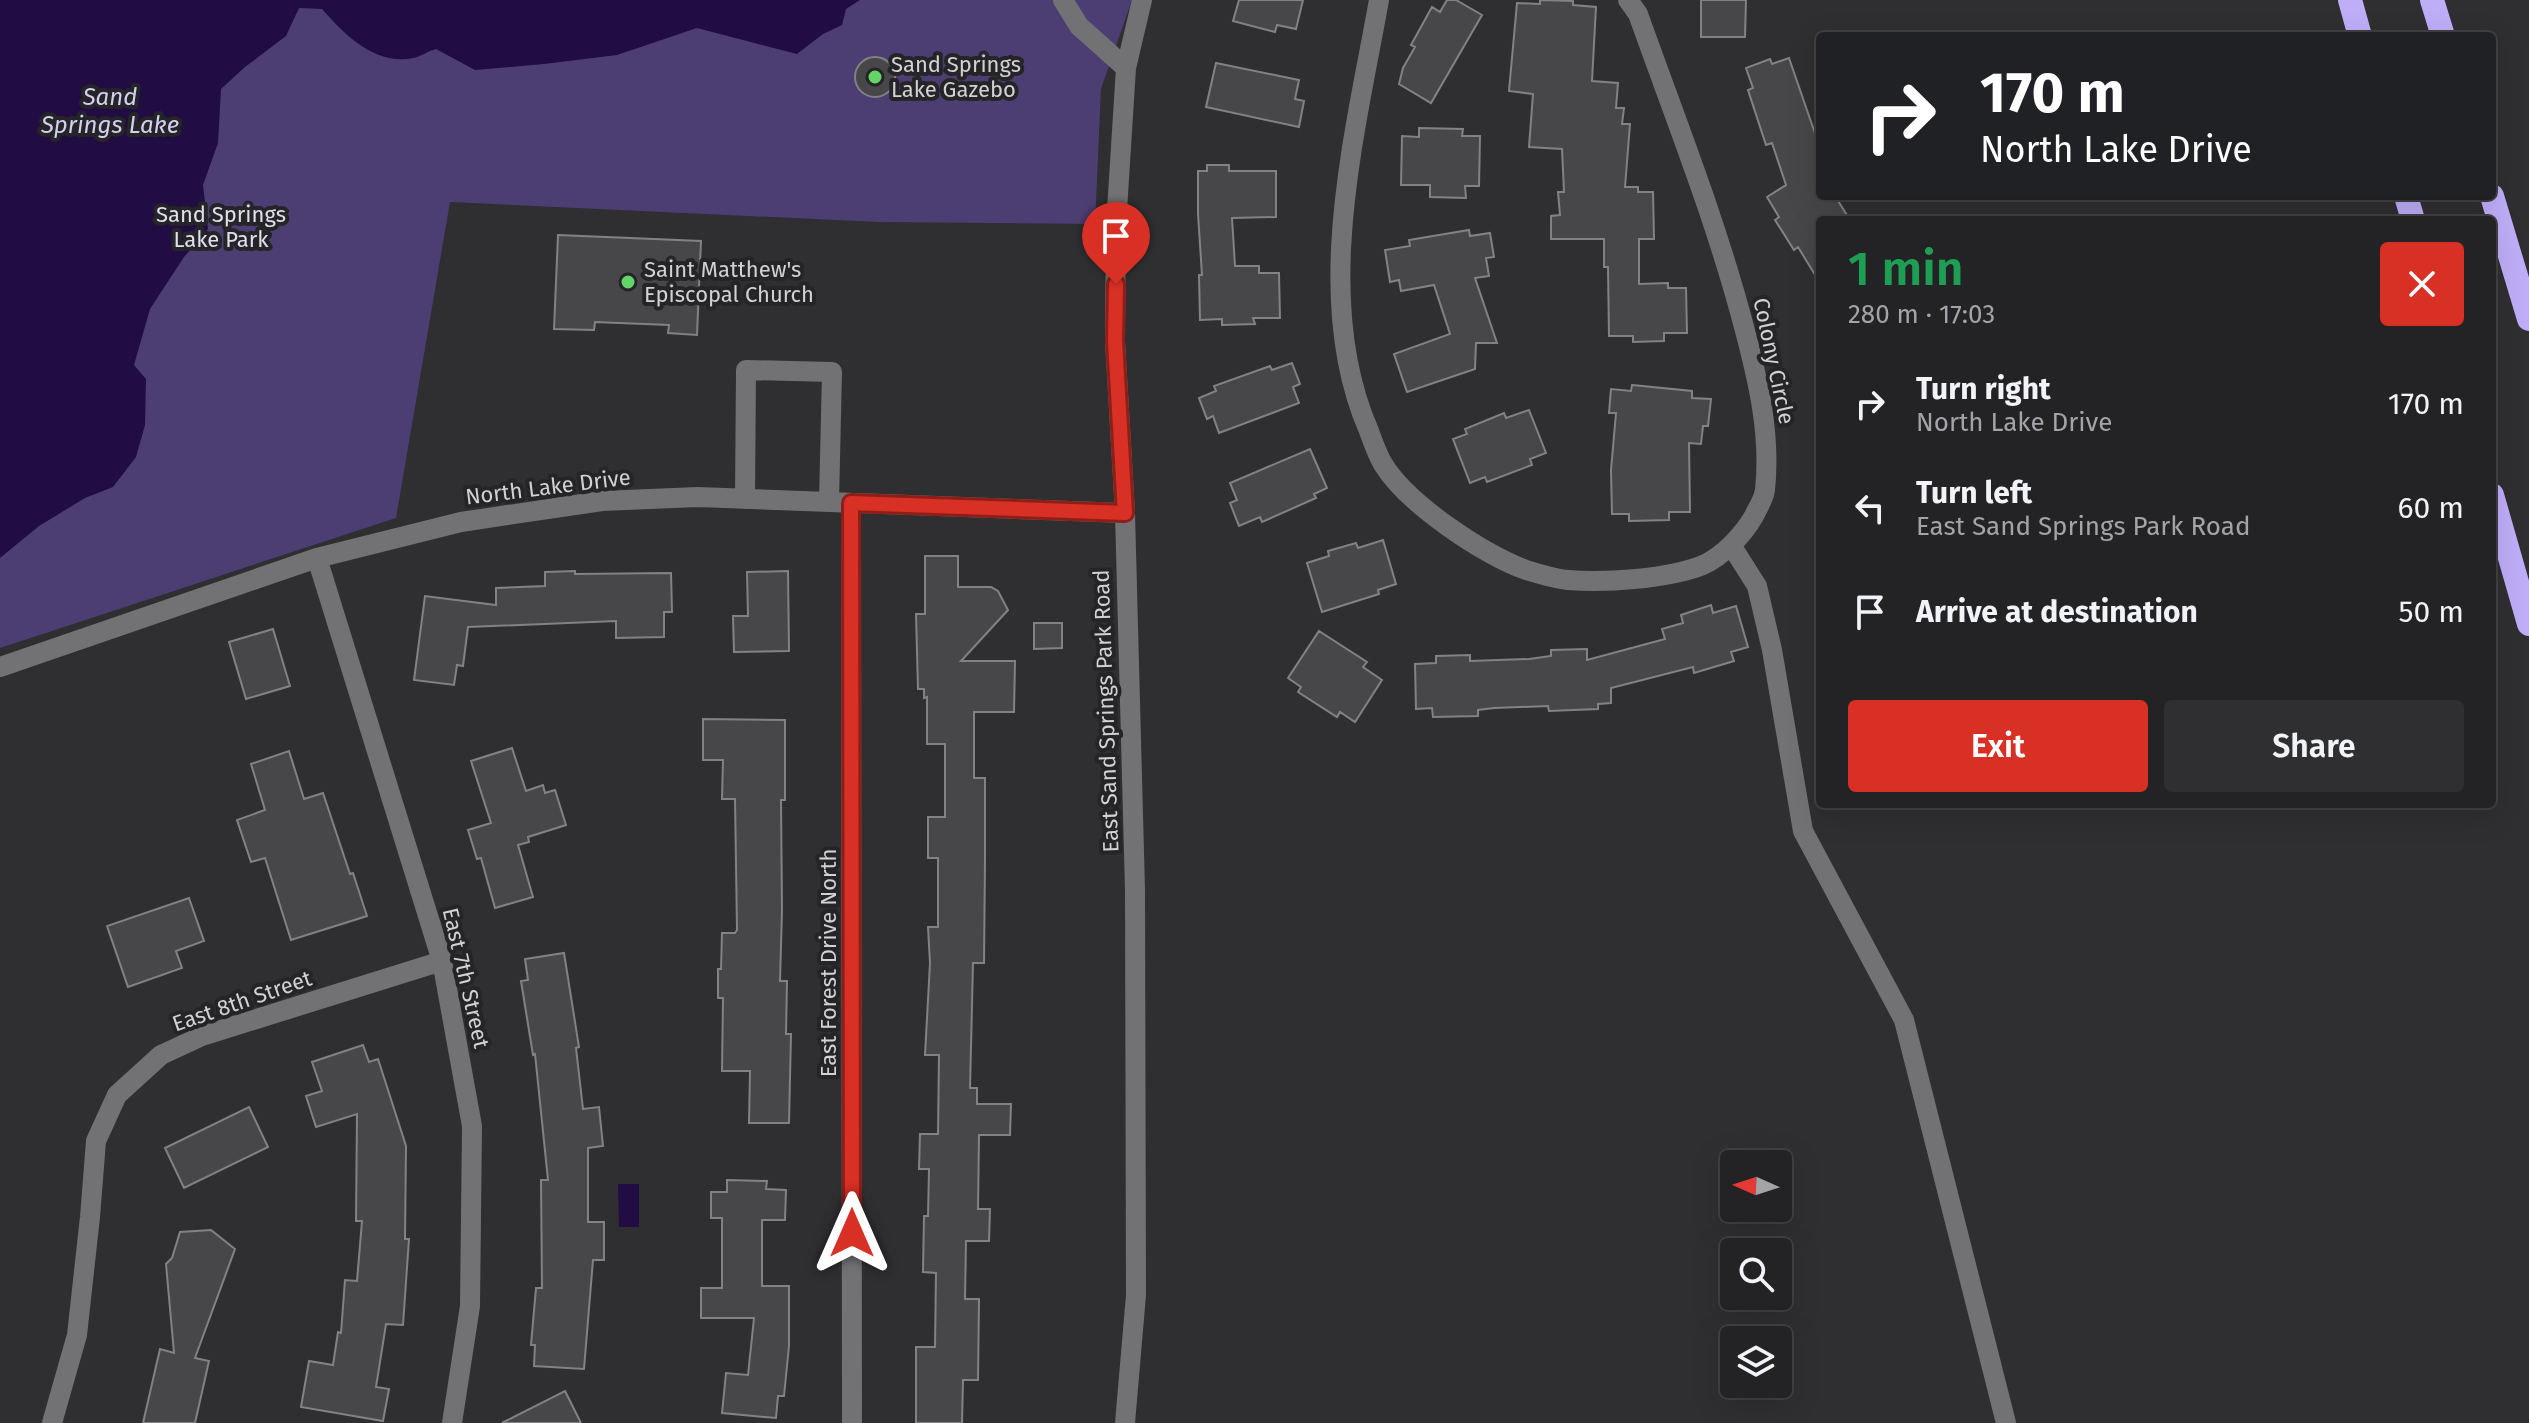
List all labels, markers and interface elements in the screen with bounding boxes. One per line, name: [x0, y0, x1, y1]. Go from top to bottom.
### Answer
place label: Sand Springs Lake Gazebo: [891, 51, 1021, 103]
text: 170 m: [1980, 60, 2125, 127]
icon: right: [1848, 64, 1952, 168]
marker: Sand Springs Lake Gazebo: [866, 68, 884, 86]
water label: Sand Springs Lake: [40, 83, 179, 139]
text: North Lake Drive: [1980, 128, 2252, 172]
park label: Sand Springs Lake Park: [156, 201, 286, 253]
pin: [1082, 202, 1150, 284]
icon: arrive: [1094, 214, 1138, 258]
text: 1 min: [1848, 240, 1964, 298]
button: close: [2380, 242, 2464, 326]
place label: Saint Matthew's Episcopal Church: [644, 256, 814, 308]
marker: Saint Matthew's Episcopal Church: [619, 273, 637, 291]
street label: Colony Circle: [1747, 295, 1801, 427]
text: 280 m · 17:03: [1848, 299, 1995, 330]
text: Turn right: [1916, 371, 2051, 407]
icon: right: [1848, 382, 1892, 426]
text: 170 m: [2388, 386, 2464, 422]
text: North Lake Drive: [1916, 407, 2112, 438]
street label: North Lake Drive: [464, 463, 632, 511]
text: Turn left: [1916, 475, 2032, 511]
icon: left: [1848, 486, 1892, 530]
text: 60 m: [2398, 490, 2464, 526]
text: East Sand Springs Park Road: [1916, 511, 2251, 542]
street label: East Sand Springs Park Road: [1088, 569, 1124, 853]
icon: arrive: [1848, 590, 1892, 634]
text: Arrive at destination: [1916, 594, 2198, 630]
text: 50 m: [2399, 594, 2464, 630]
button: Exit: [1848, 700, 2148, 792]
button: Share: [2164, 700, 2464, 792]
street label: East Forest Drive North: [815, 849, 842, 1077]
street label: East 7th Street: [437, 905, 495, 1051]
street label: East 8th Street: [169, 964, 315, 1037]
north arrow: [1720, 1150, 1792, 1222]
map controls: [1720, 1150, 1792, 1398]
position arrow: [810, 1191, 894, 1275]
button: search: [1720, 1238, 1792, 1310]
button: layers: [1720, 1326, 1792, 1398]

